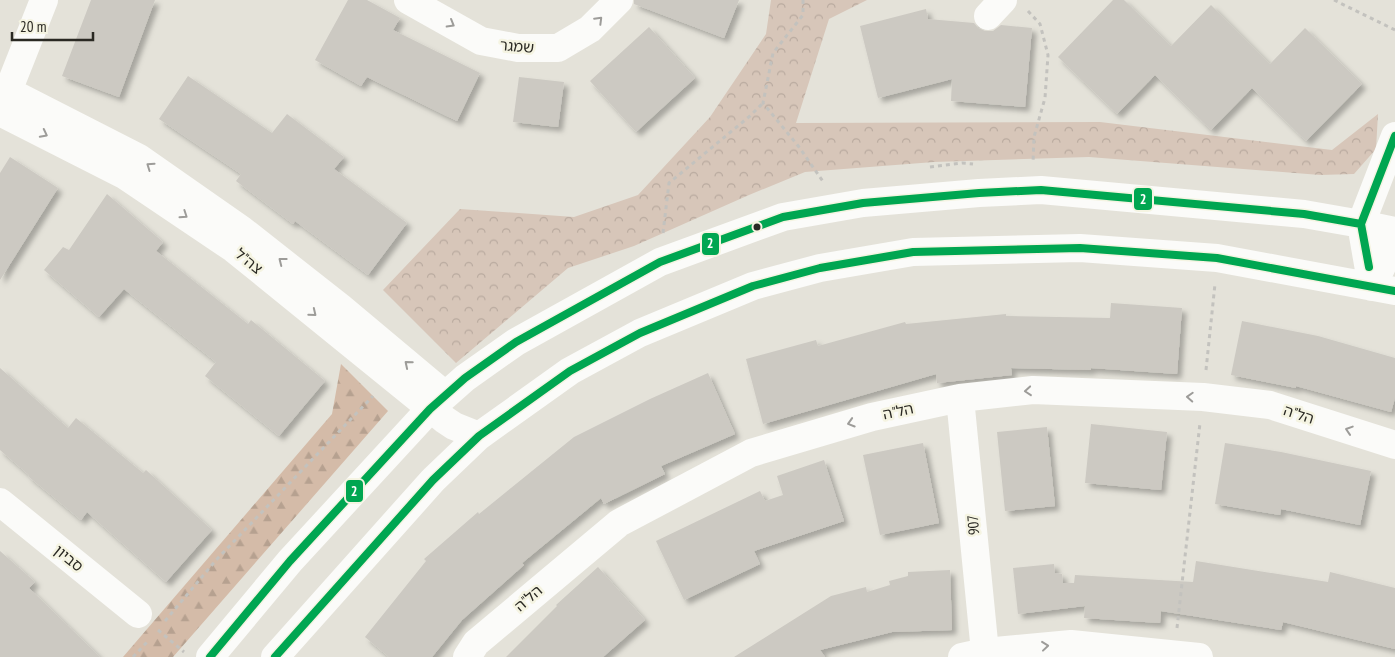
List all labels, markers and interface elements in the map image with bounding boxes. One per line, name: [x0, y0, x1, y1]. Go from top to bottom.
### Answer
scale bar: [12, 10, 94, 42]
text: 20 m: [20, 17, 46, 36]
one-way arrow: [593, 17, 602, 26]
one-way arrow: [445, 18, 454, 28]
street label: שמגר: [499, 35, 535, 57]
one-way arrow: [38, 128, 47, 138]
one-way arrow: [146, 163, 156, 172]
line badge: 2: [1133, 187, 1153, 211]
text: 2: [1140, 190, 1146, 208]
one-way arrow: [178, 209, 188, 218]
unlabelled marker: [752, 222, 762, 232]
line badge: 2: [701, 232, 720, 256]
text: 2: [707, 234, 713, 252]
street label: צה"ל: [231, 244, 267, 278]
one-way arrow: [279, 258, 288, 266]
one-way arrow: [308, 308, 317, 317]
one-way arrow: [404, 360, 413, 369]
one-way arrow: [1024, 385, 1032, 396]
one-way arrow: [1186, 391, 1194, 402]
street label: הל"ה: [881, 398, 915, 424]
street label: הל"ה: [1281, 400, 1317, 428]
one-way arrow: [848, 417, 856, 427]
one-way arrow: [1345, 426, 1353, 436]
line badge: 2: [345, 479, 364, 503]
text: 2: [351, 482, 357, 500]
street label: 907: [963, 514, 983, 536]
street label: סביון: [51, 541, 87, 575]
street label: הל"ה: [510, 581, 546, 615]
one-way arrow: [1041, 641, 1049, 652]

